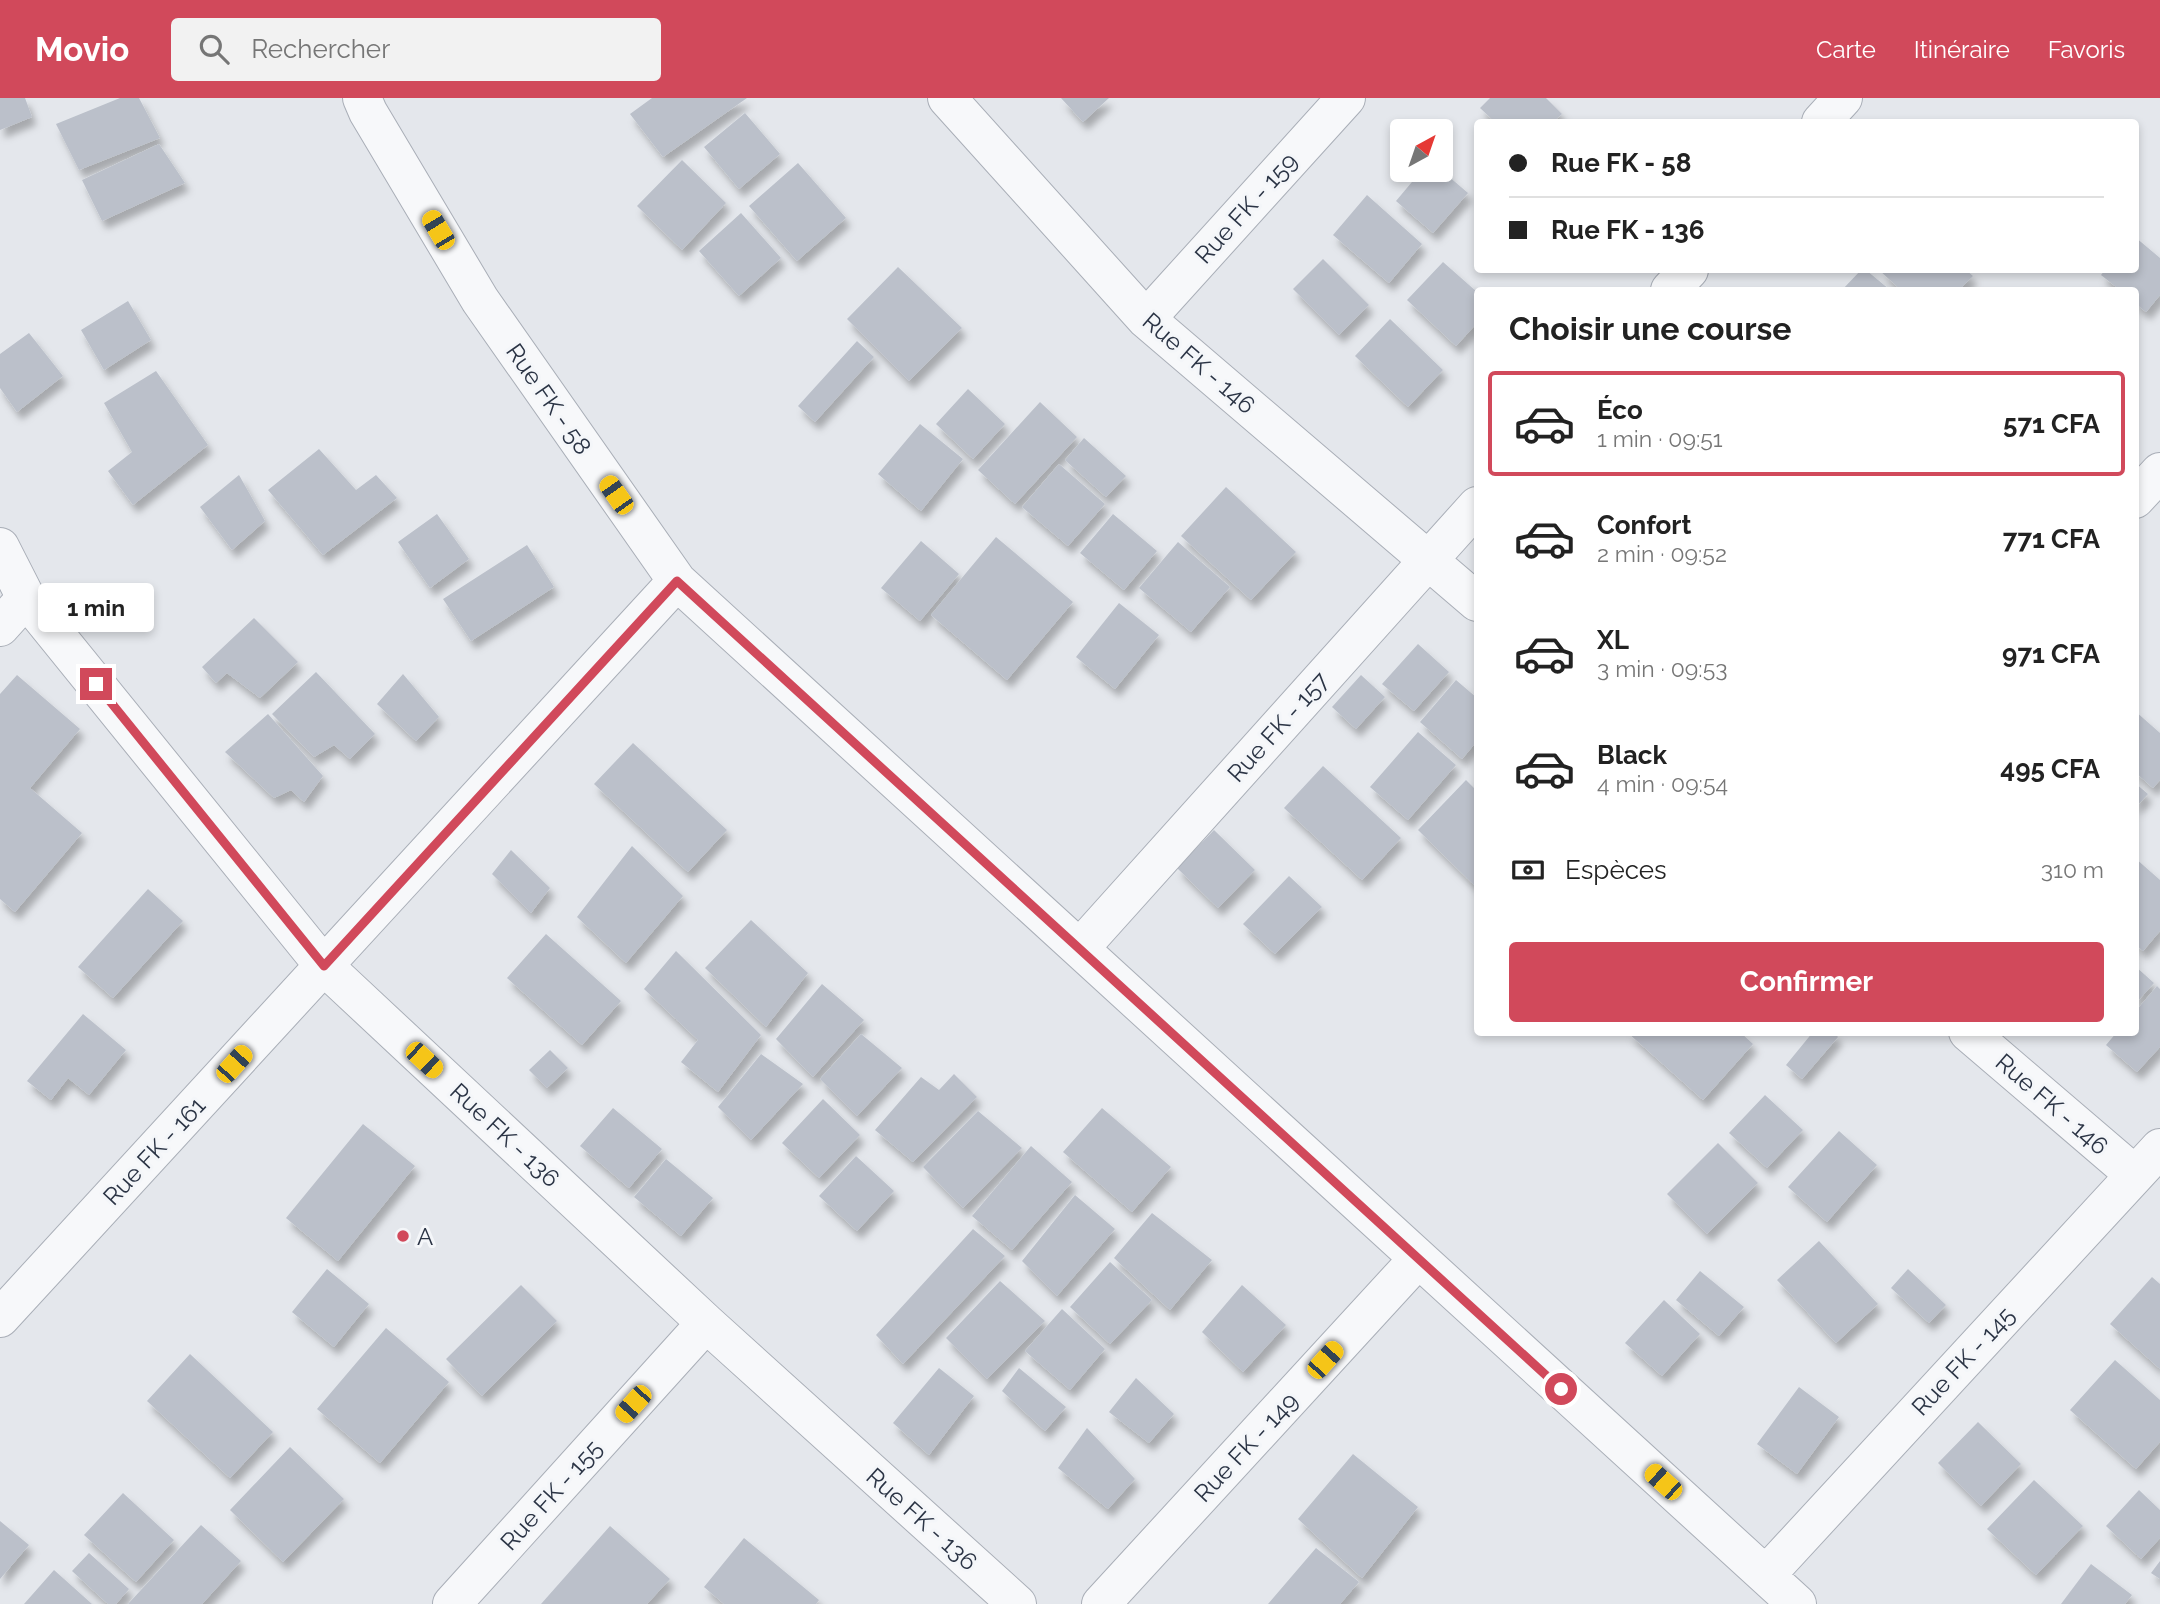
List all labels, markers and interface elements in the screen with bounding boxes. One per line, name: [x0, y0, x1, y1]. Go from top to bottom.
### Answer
search box: [171, 18, 661, 81]
text: Movio: [35, 30, 129, 69]
icon: search: [195, 30, 233, 68]
text: Rechercher: [251, 34, 390, 64]
text: Carte: [1816, 35, 1876, 64]
text: Itinéraire: [1914, 35, 2010, 64]
text: Favoris: [2048, 35, 2125, 64]
north arrow: [1390, 119, 1452, 182]
map controls: [1390, 119, 1453, 182]
street label: Rue FK - 159: [1189, 147, 1303, 269]
text: Rue FK - 58: [1551, 148, 1691, 178]
car: [419, 207, 458, 253]
text: Rue FK - 136: [1551, 215, 1704, 245]
street label: Rue FK - 146: [1137, 306, 1261, 420]
text: Choisir une course: [1509, 310, 1792, 347]
street label: Rue FK - 58: [500, 338, 598, 460]
icon: car: [1513, 392, 1576, 455]
text: Éco: [1597, 395, 1643, 425]
text: 571 CFA: [2003, 409, 2100, 439]
text: 1 min · 09:51: [1597, 425, 1723, 452]
car: [596, 472, 637, 518]
icon: car: [1513, 507, 1576, 570]
text: Confort: [1597, 510, 1691, 540]
text: 771 CFA: [2003, 524, 2100, 554]
text: 2 min · 09:52: [1597, 540, 1727, 567]
callout: 1 min: [38, 582, 154, 632]
text: 1 min: [67, 594, 125, 621]
icon: car: [1513, 622, 1576, 685]
text: XL: [1597, 625, 1629, 655]
text: 971 CFA: [2002, 639, 2100, 669]
text: 3 min · 09:53: [1597, 655, 1727, 682]
street label: Rue FK - 157: [1221, 666, 1335, 788]
route end: [80, 668, 112, 700]
icon: car: [1513, 737, 1576, 800]
text: Black: [1597, 740, 1667, 770]
text: 495 CFA: [2000, 754, 2100, 784]
text: 4 min · 09:54: [1597, 770, 1728, 797]
icon: cash: [1509, 851, 1547, 889]
text: Espèces: [1565, 855, 1667, 885]
text: 310 m: [2041, 856, 2104, 883]
button: Confirmer: [1509, 942, 2104, 1022]
car: [402, 1038, 447, 1082]
car: [213, 1041, 256, 1087]
street label: Rue FK - 146: [1990, 1047, 2114, 1161]
street label: Rue FK - 136: [444, 1077, 566, 1193]
street label: Rue FK - 161: [97, 1091, 211, 1211]
place label: A: [417, 1222, 433, 1251]
marker: A: [395, 1228, 411, 1244]
street label: Rue FK - 145: [1905, 1301, 2021, 1421]
car: [1304, 1337, 1347, 1383]
route start: [1545, 1373, 1577, 1405]
car: [612, 1381, 655, 1427]
street label: Rue FK - 149: [1188, 1386, 1304, 1508]
street label: Rue FK - 155: [494, 1434, 608, 1556]
car: [1641, 1460, 1686, 1504]
street label: Rue FK - 136: [861, 1462, 983, 1576]

